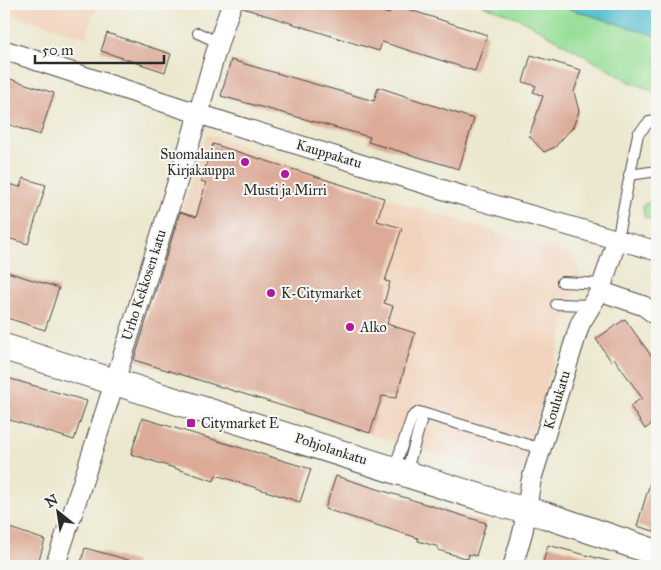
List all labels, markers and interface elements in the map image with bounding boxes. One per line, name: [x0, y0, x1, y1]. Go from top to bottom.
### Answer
scale bar: [35, 32, 164, 64]
text: 50 m: [42, 41, 74, 59]
street label: Kauppakatu: [294, 136, 365, 172]
place label: Suomalainen Kirjakauppa: [160, 146, 235, 179]
marker: Suomalainen Kirjakauppa: [239, 156, 251, 168]
marker: Musti ja Mirri: [279, 168, 291, 180]
place label: Musti ja Mirri: [243, 182, 327, 199]
street label: Urho Kekkosen katu: [118, 227, 170, 343]
place label: K-Citymarket: [281, 285, 362, 302]
marker: K-Citymarket: [265, 287, 277, 299]
place label: Alko: [359, 319, 387, 336]
marker: Alko: [344, 321, 356, 333]
street label: Koulukatu: [540, 368, 574, 431]
place label: Citymarket E: [201, 415, 279, 432]
marker: Citymarket E: [185, 417, 197, 429]
street label: Pohjolankatu: [293, 429, 370, 469]
north arrow: [32, 488, 82, 538]
text: N: [42, 491, 61, 512]

